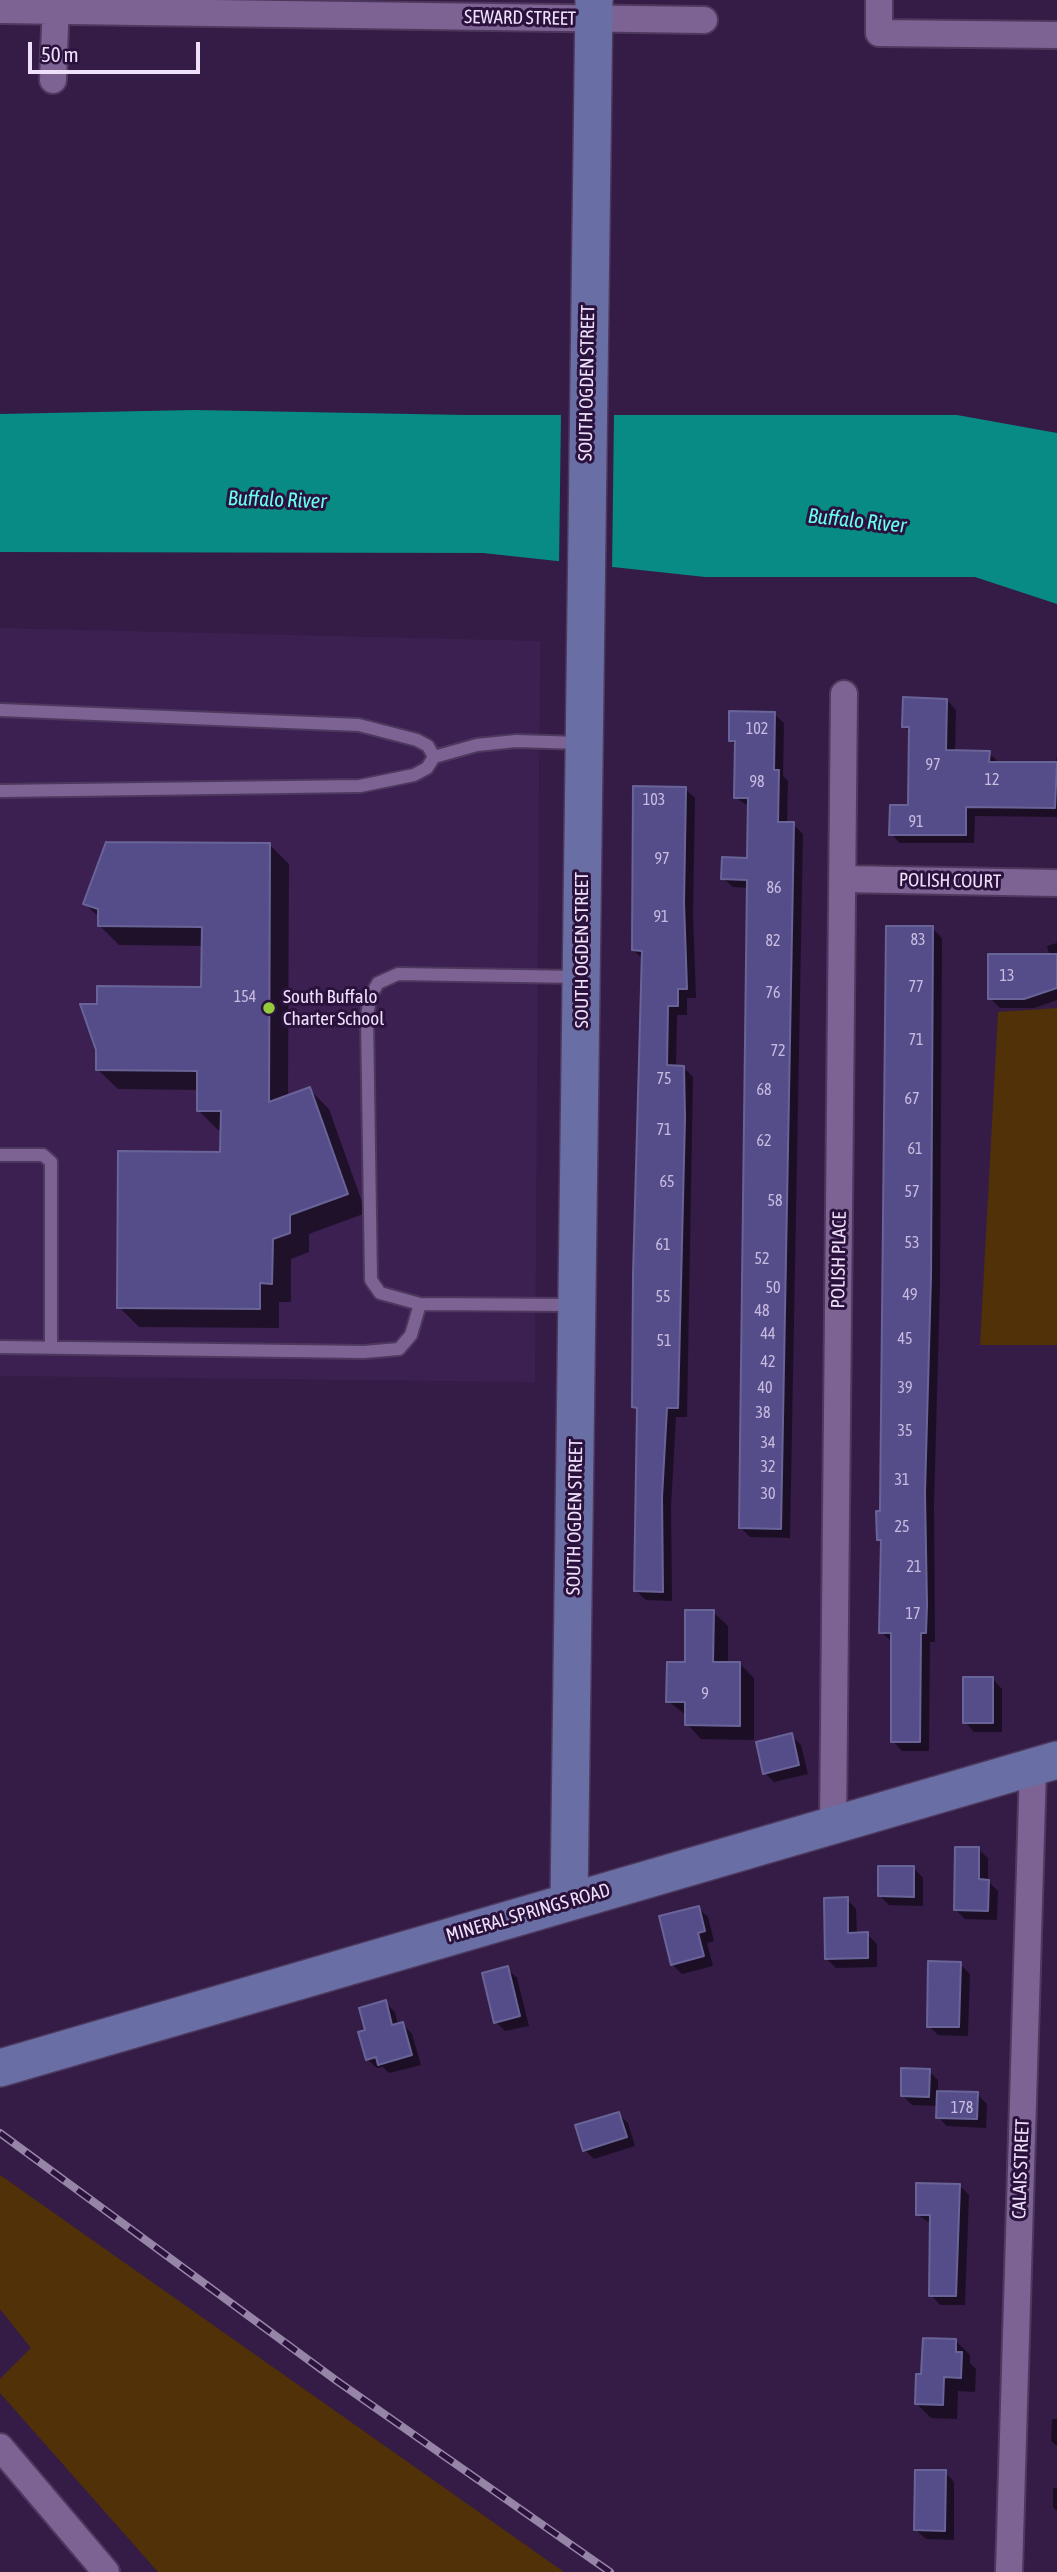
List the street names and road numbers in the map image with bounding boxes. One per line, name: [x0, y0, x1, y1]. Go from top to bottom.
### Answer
street label: SEWARD STREET: [464, 6, 576, 30]
street label: SOUTH OGDEN STREET: [574, 305, 600, 461]
street label: POLISH COURT: [899, 869, 1001, 893]
street label: SOUTH OGDEN STREET: [571, 872, 593, 1028]
street label: POLISH PLACE: [827, 1211, 851, 1309]
street label: SOUTH OGDEN STREET: [562, 1439, 588, 1595]
street label: MINERAL SPRINGS ROAD: [443, 1879, 613, 1947]
street label: CALAIS STREET: [1008, 2118, 1034, 2220]

